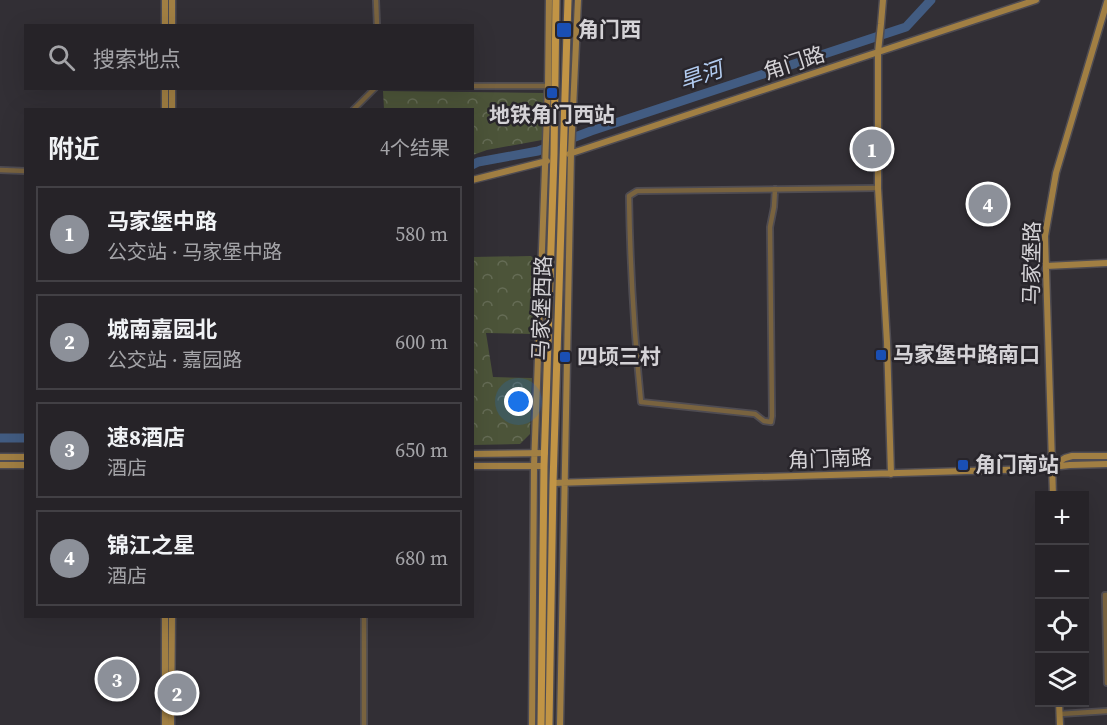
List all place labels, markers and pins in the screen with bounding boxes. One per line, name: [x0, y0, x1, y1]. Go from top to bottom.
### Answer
place label: 角门西: [578, 15, 641, 44]
marker: 角门西: [555, 21, 573, 39]
marker: 地铁角门西站: [545, 86, 559, 100]
place label: 地铁角门西站: [489, 100, 615, 129]
pin: 1: [852, 126, 892, 172]
pin: 4: [968, 182, 1008, 226]
place label: 马家堡中路南口: [893, 340, 1040, 369]
place label: 四顷三村: [577, 342, 661, 371]
marker: 马家堡中路南口: [874, 348, 888, 362]
marker: 四顷三村: [558, 350, 572, 364]
place label: 角门南站: [975, 450, 1059, 479]
marker: 角门南站: [956, 458, 970, 472]
pin: 3: [98, 656, 136, 702]
pin: 2: [158, 670, 196, 716]

